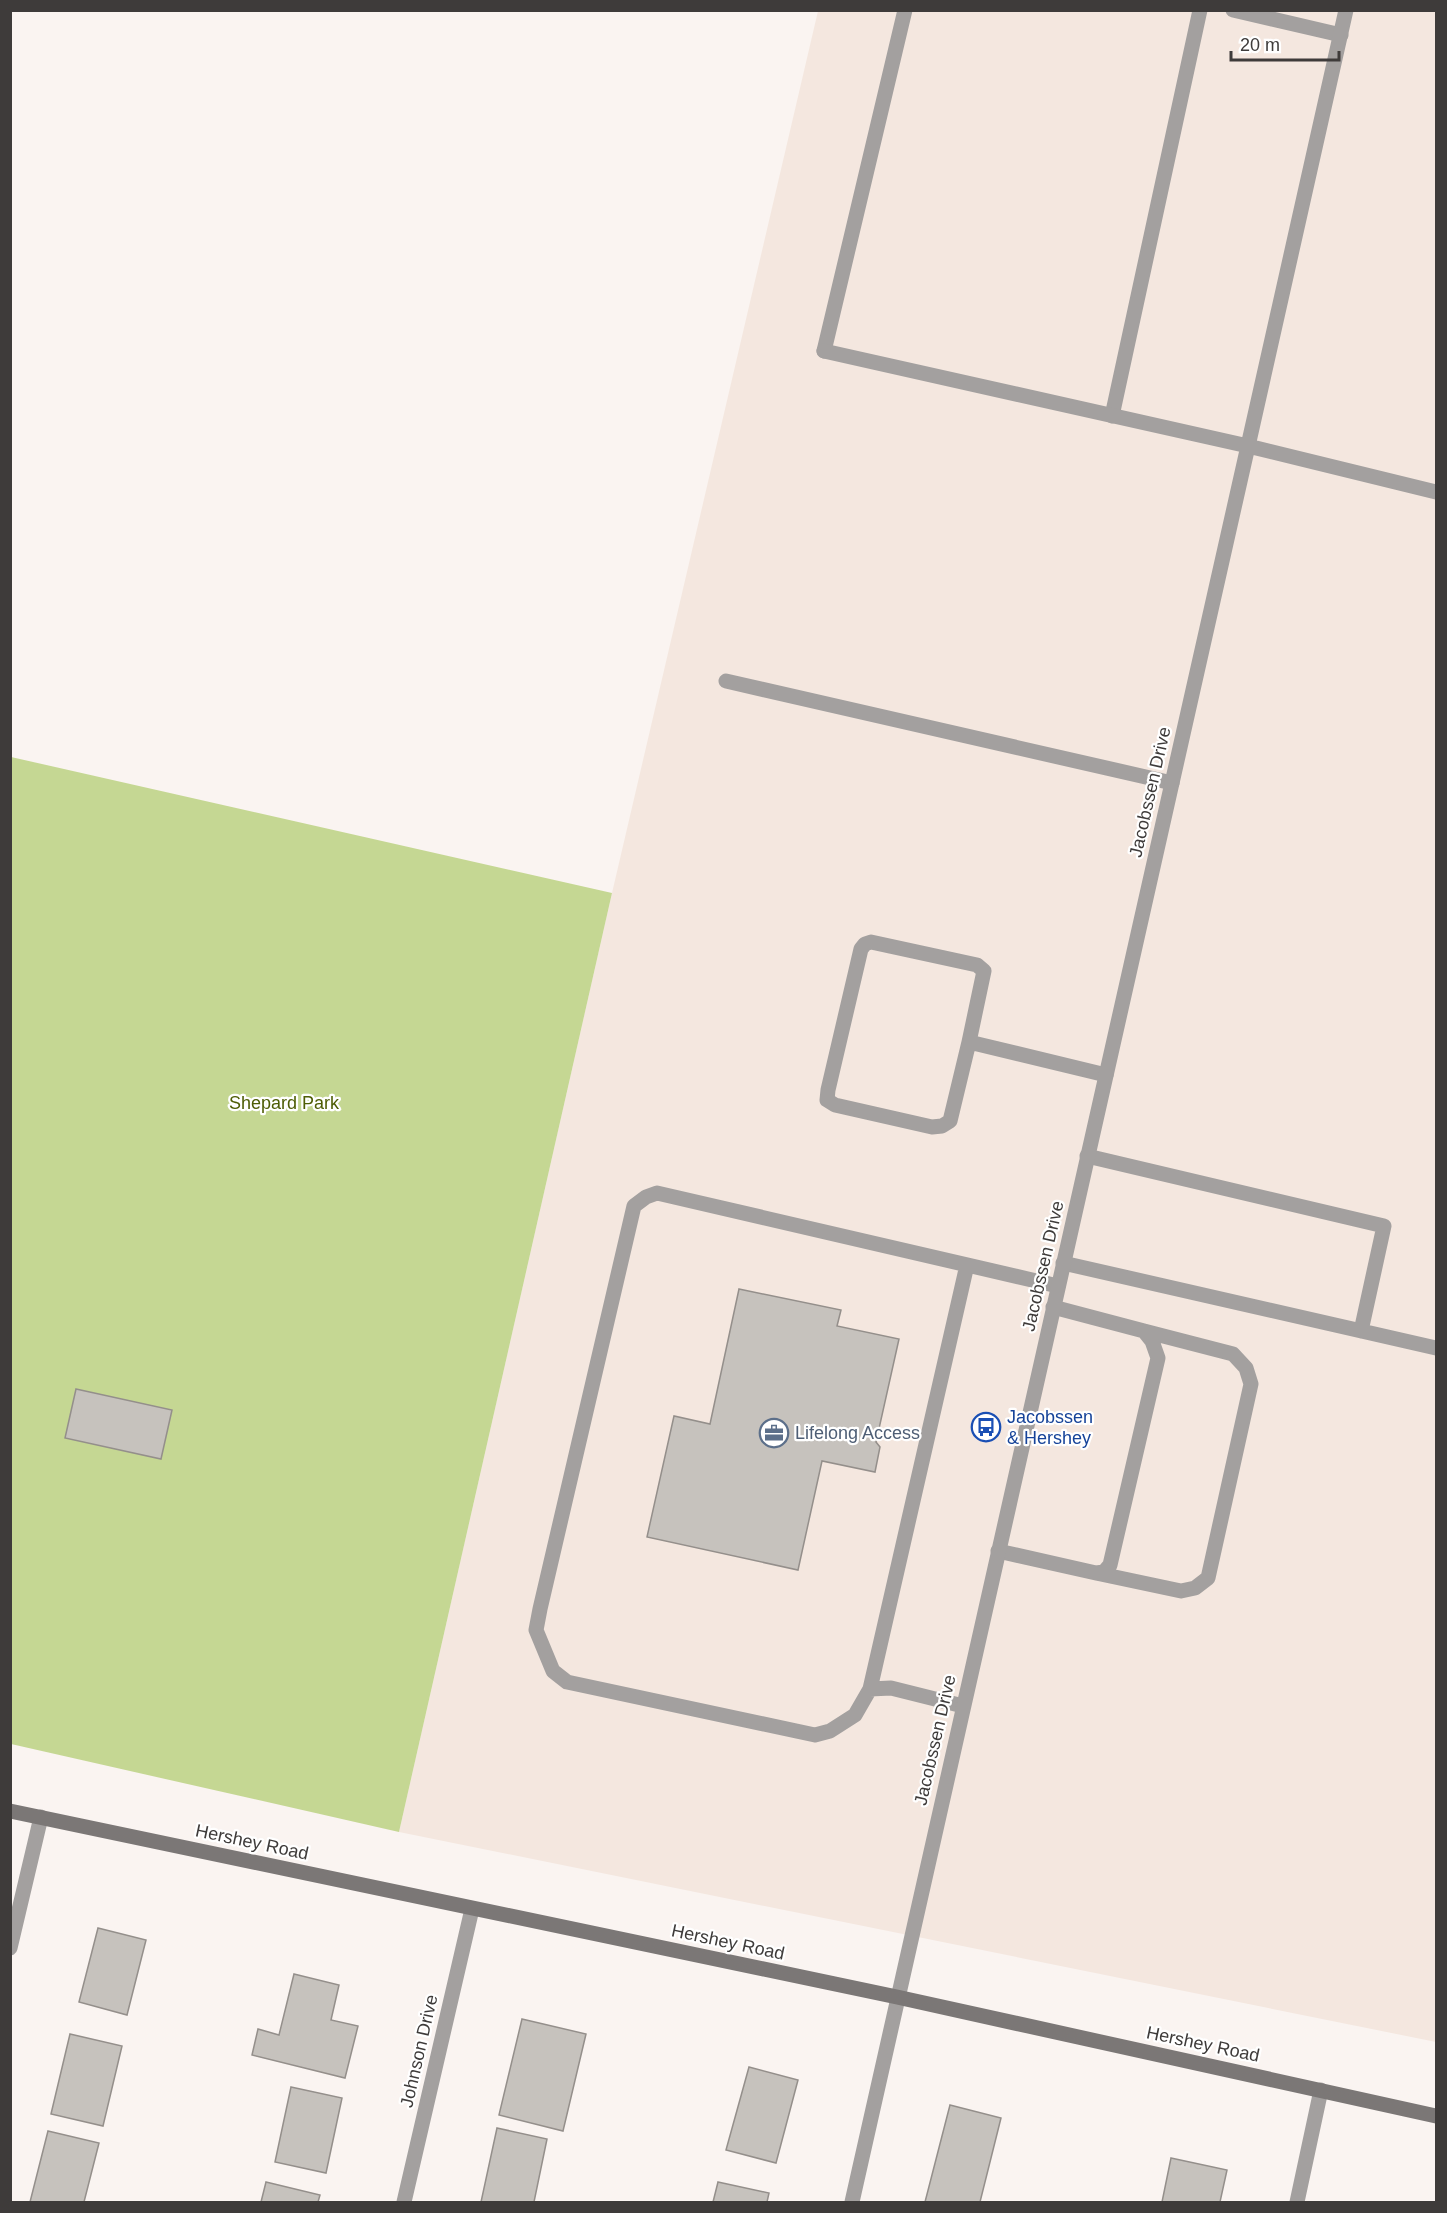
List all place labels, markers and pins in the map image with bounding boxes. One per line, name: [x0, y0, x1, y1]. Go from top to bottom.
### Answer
place label: Jacobssen & Hershey: [1007, 1407, 1093, 1448]
bus stop icon: Jacobssen & Hershey: [970, 1411, 1002, 1443]
office icon: Lifelong Access: [758, 1417, 790, 1449]
place label: Lifelong Access: [795, 1423, 920, 1443]

